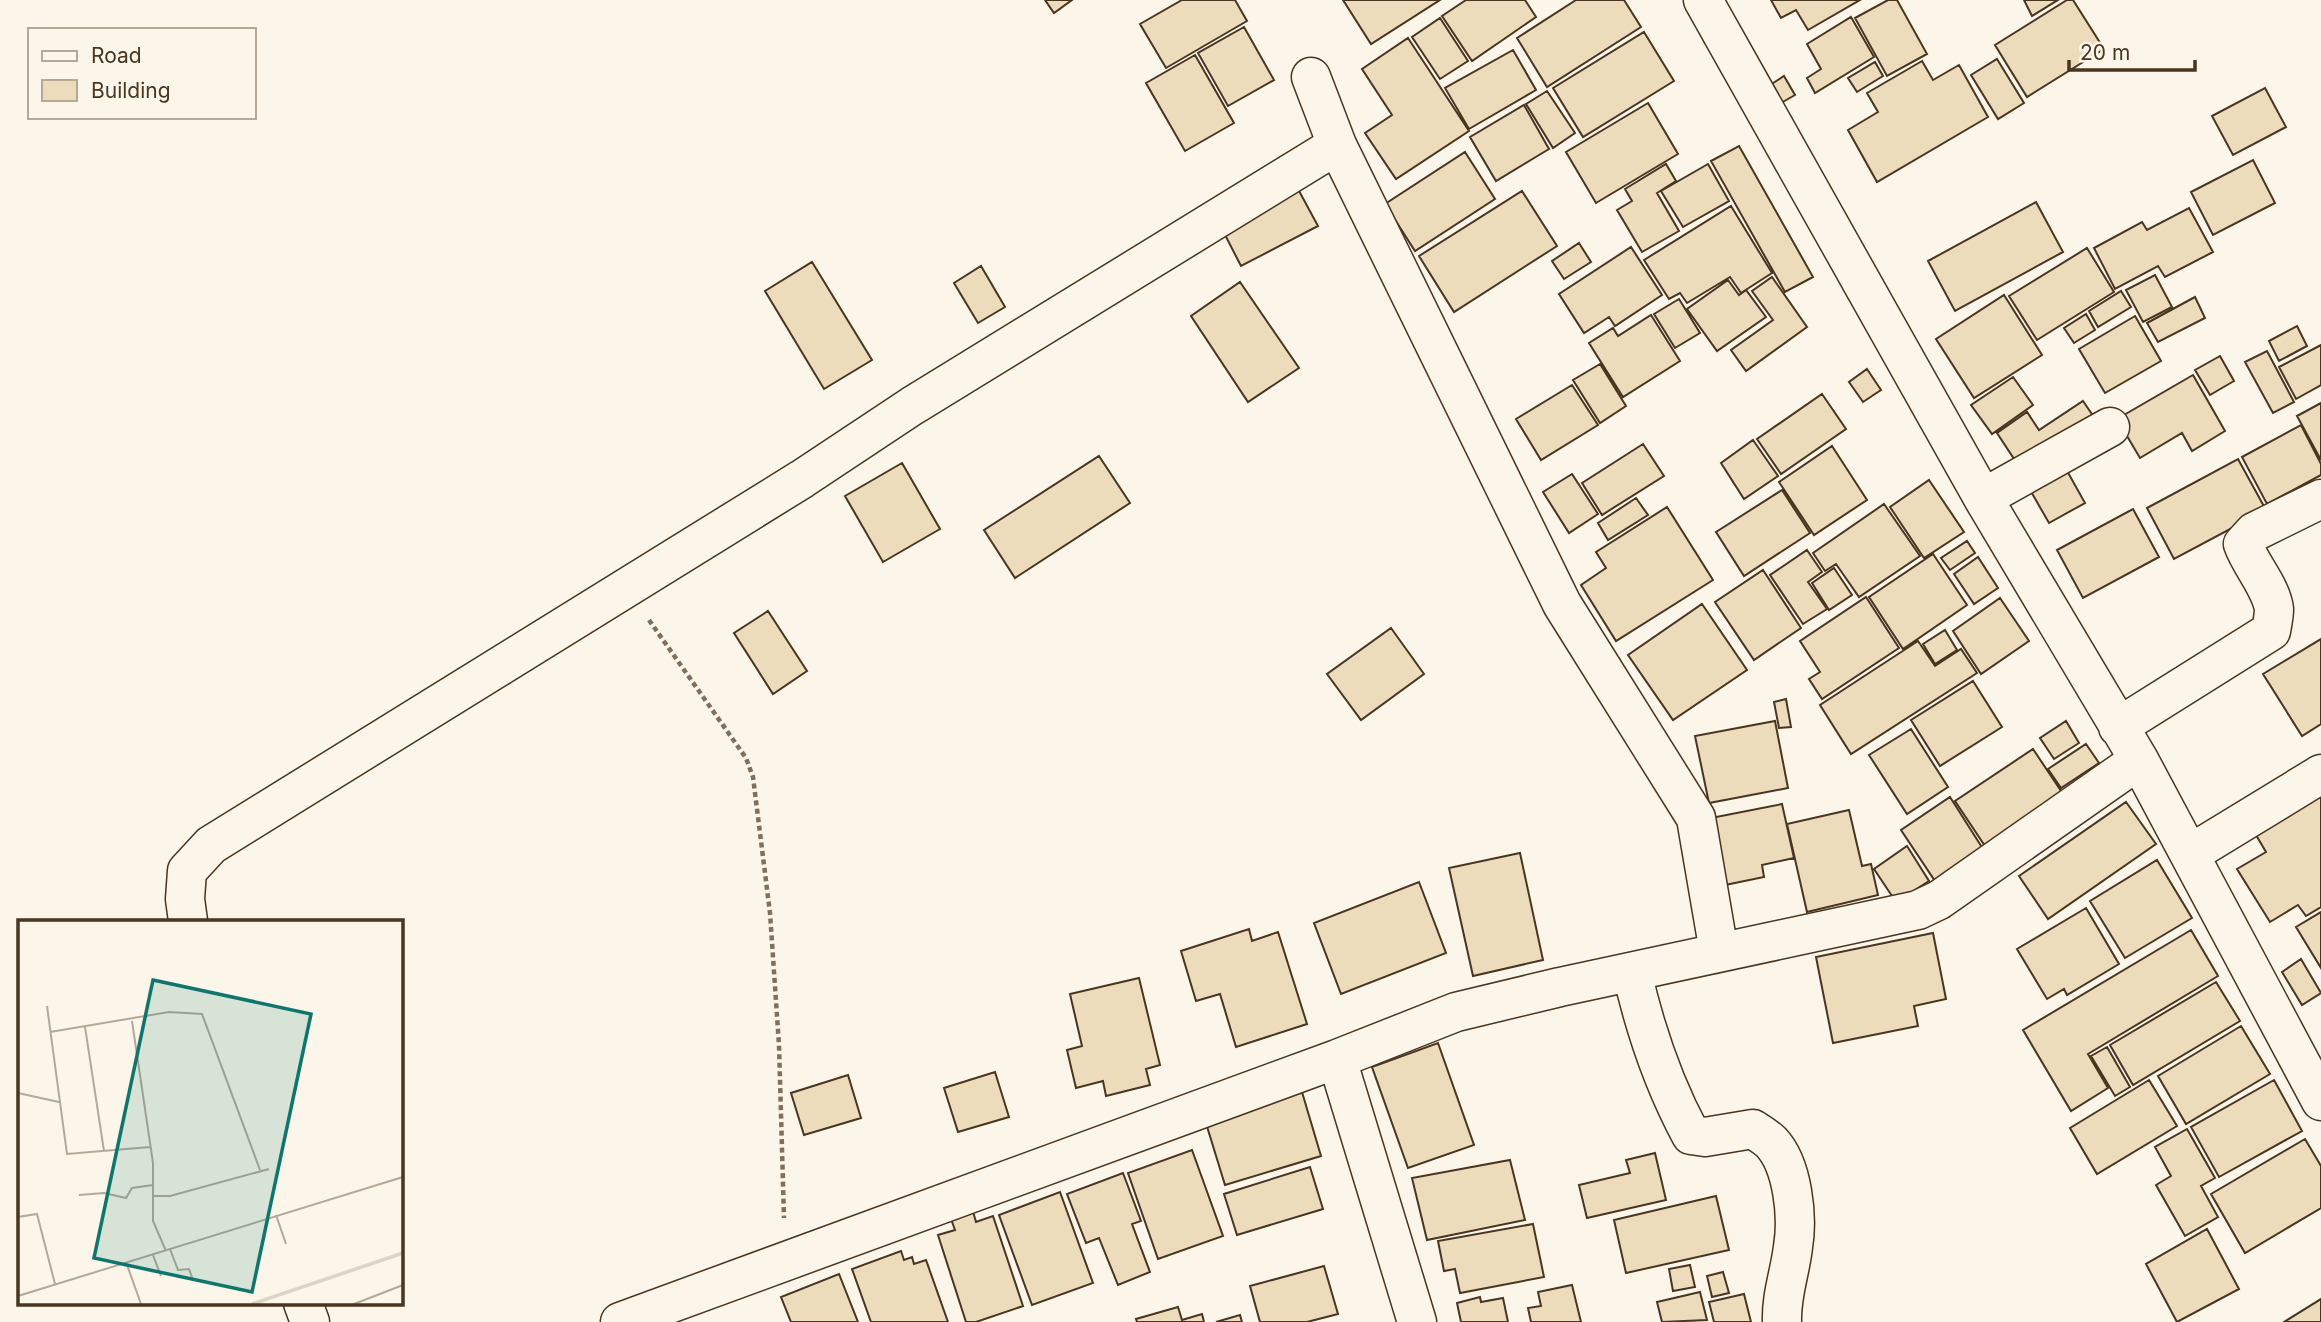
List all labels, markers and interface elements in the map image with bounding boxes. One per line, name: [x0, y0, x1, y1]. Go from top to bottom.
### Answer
legend: [28, 28, 256, 119]
scale bar: [2069, 28, 2195, 72]
text: 20 m: [2080, 40, 2130, 65]
text: Road: [91, 43, 142, 68]
text: Building: [91, 78, 171, 103]
inset map: [18, 920, 402, 1304]

